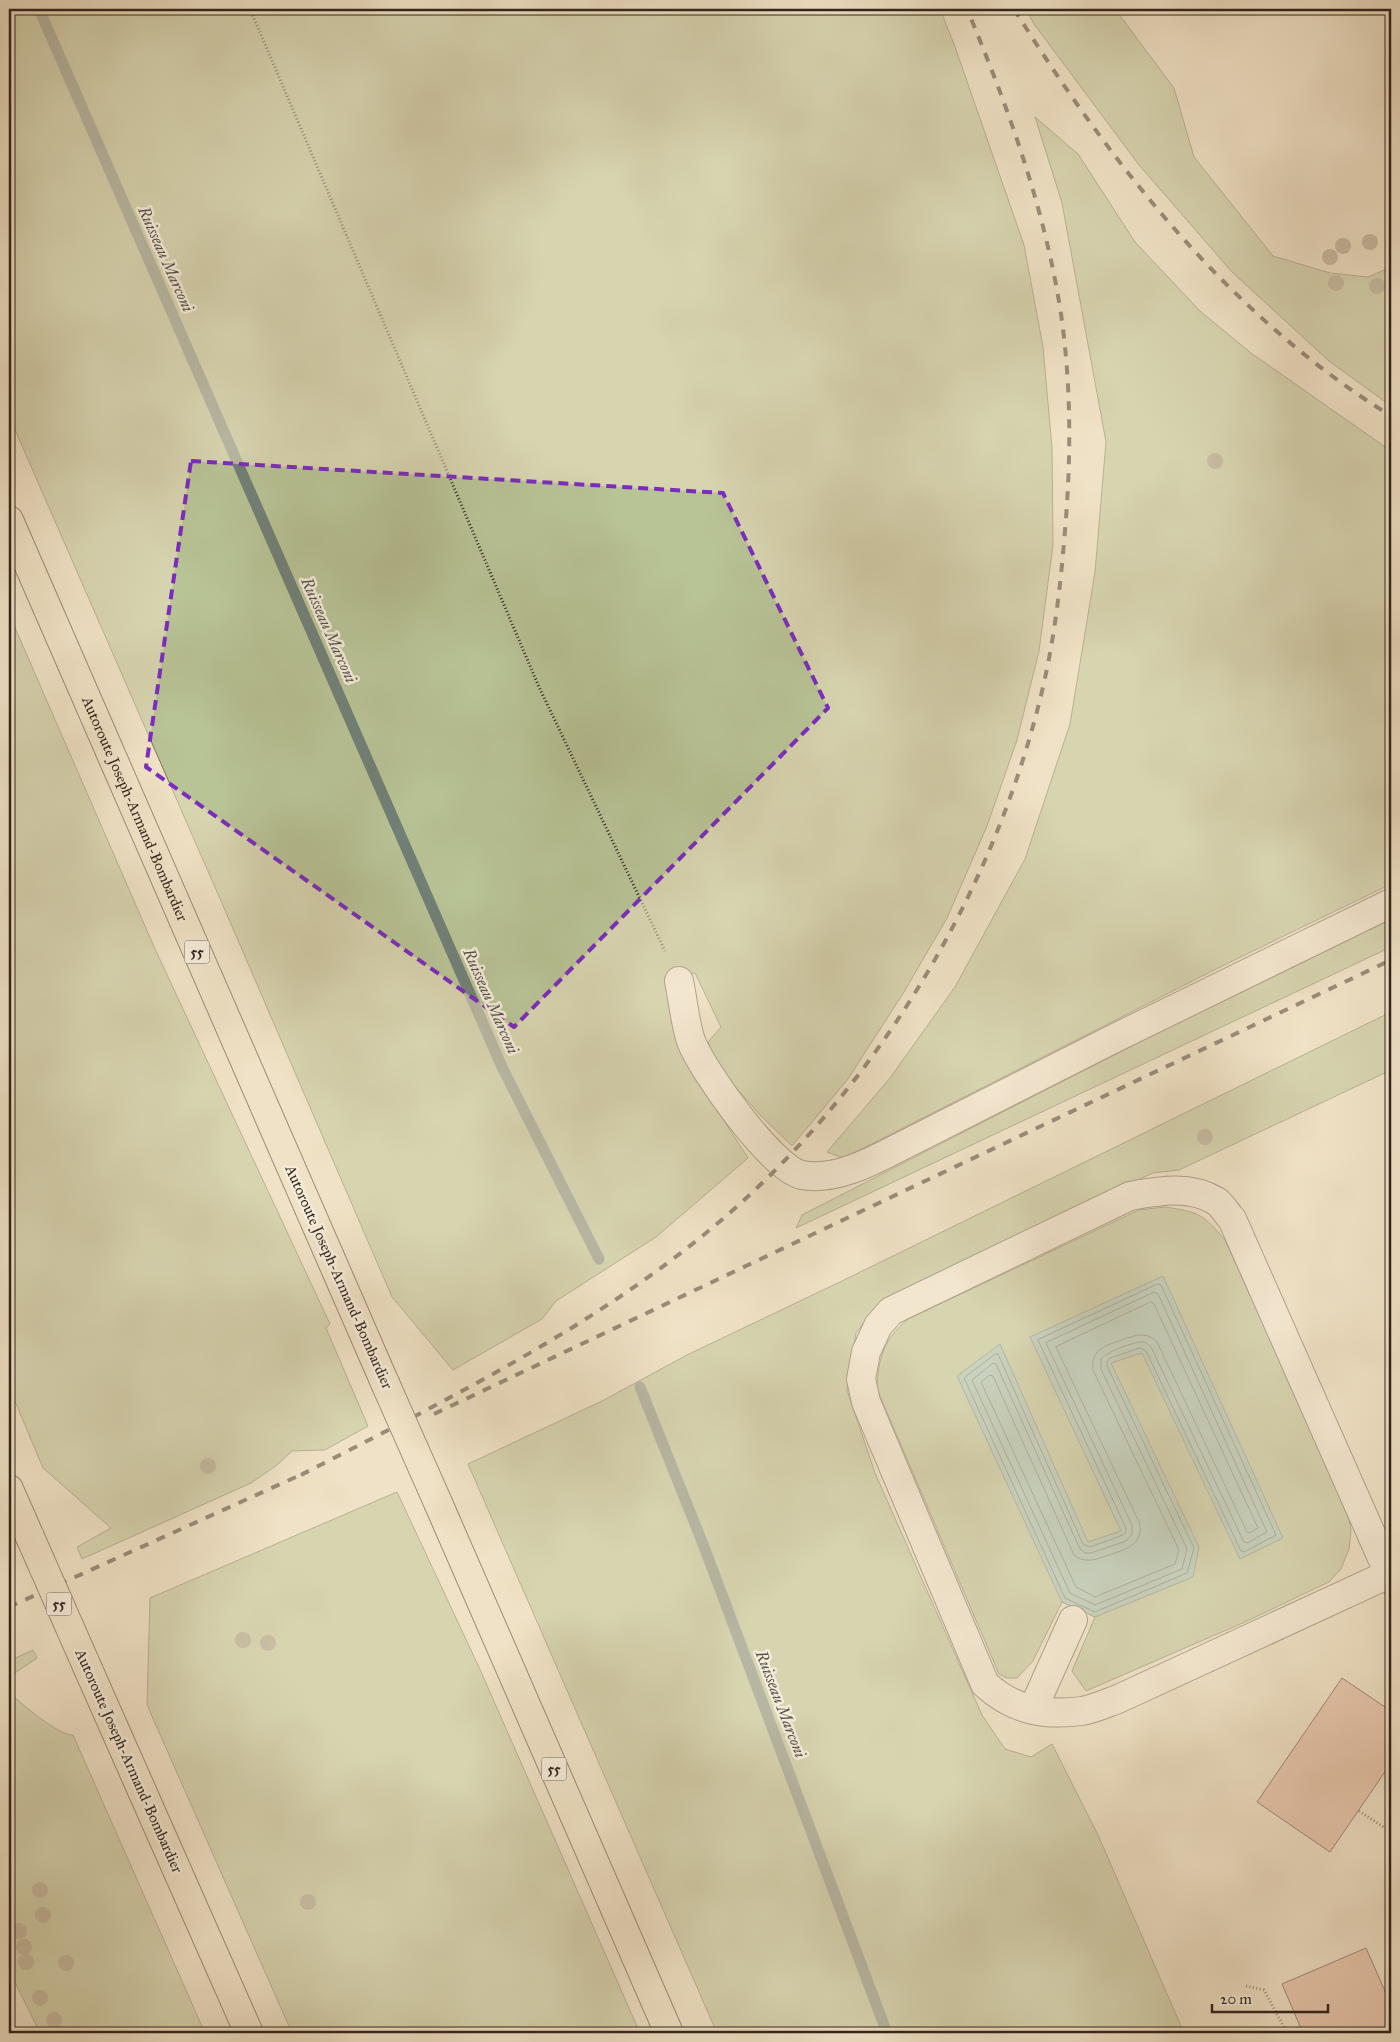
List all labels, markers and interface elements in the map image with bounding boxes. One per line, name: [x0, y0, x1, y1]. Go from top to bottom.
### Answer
water label: Ruisseau Marconi: [134, 202, 198, 315]
water label: Ruisseau Marconi: [297, 573, 361, 686]
street label: Autoroute Joseph-Armand-Bombardier: [78, 693, 192, 924]
road number: 55: [184, 940, 210, 964]
water label: Ruisseau Marconi: [459, 944, 523, 1057]
street label: Autoroute Joseph-Armand-Bombardier: [280, 1161, 397, 1392]
road number: 55: [46, 1592, 72, 1616]
street label: Autoroute Joseph-Armand-Bombardier: [70, 1645, 187, 1876]
water label: Ruisseau Marconi: [751, 1647, 810, 1761]
road number: 55: [542, 1758, 566, 1780]
scale bar: [1212, 1982, 1329, 2014]
text: 20 m: [1220, 1990, 1252, 2008]

